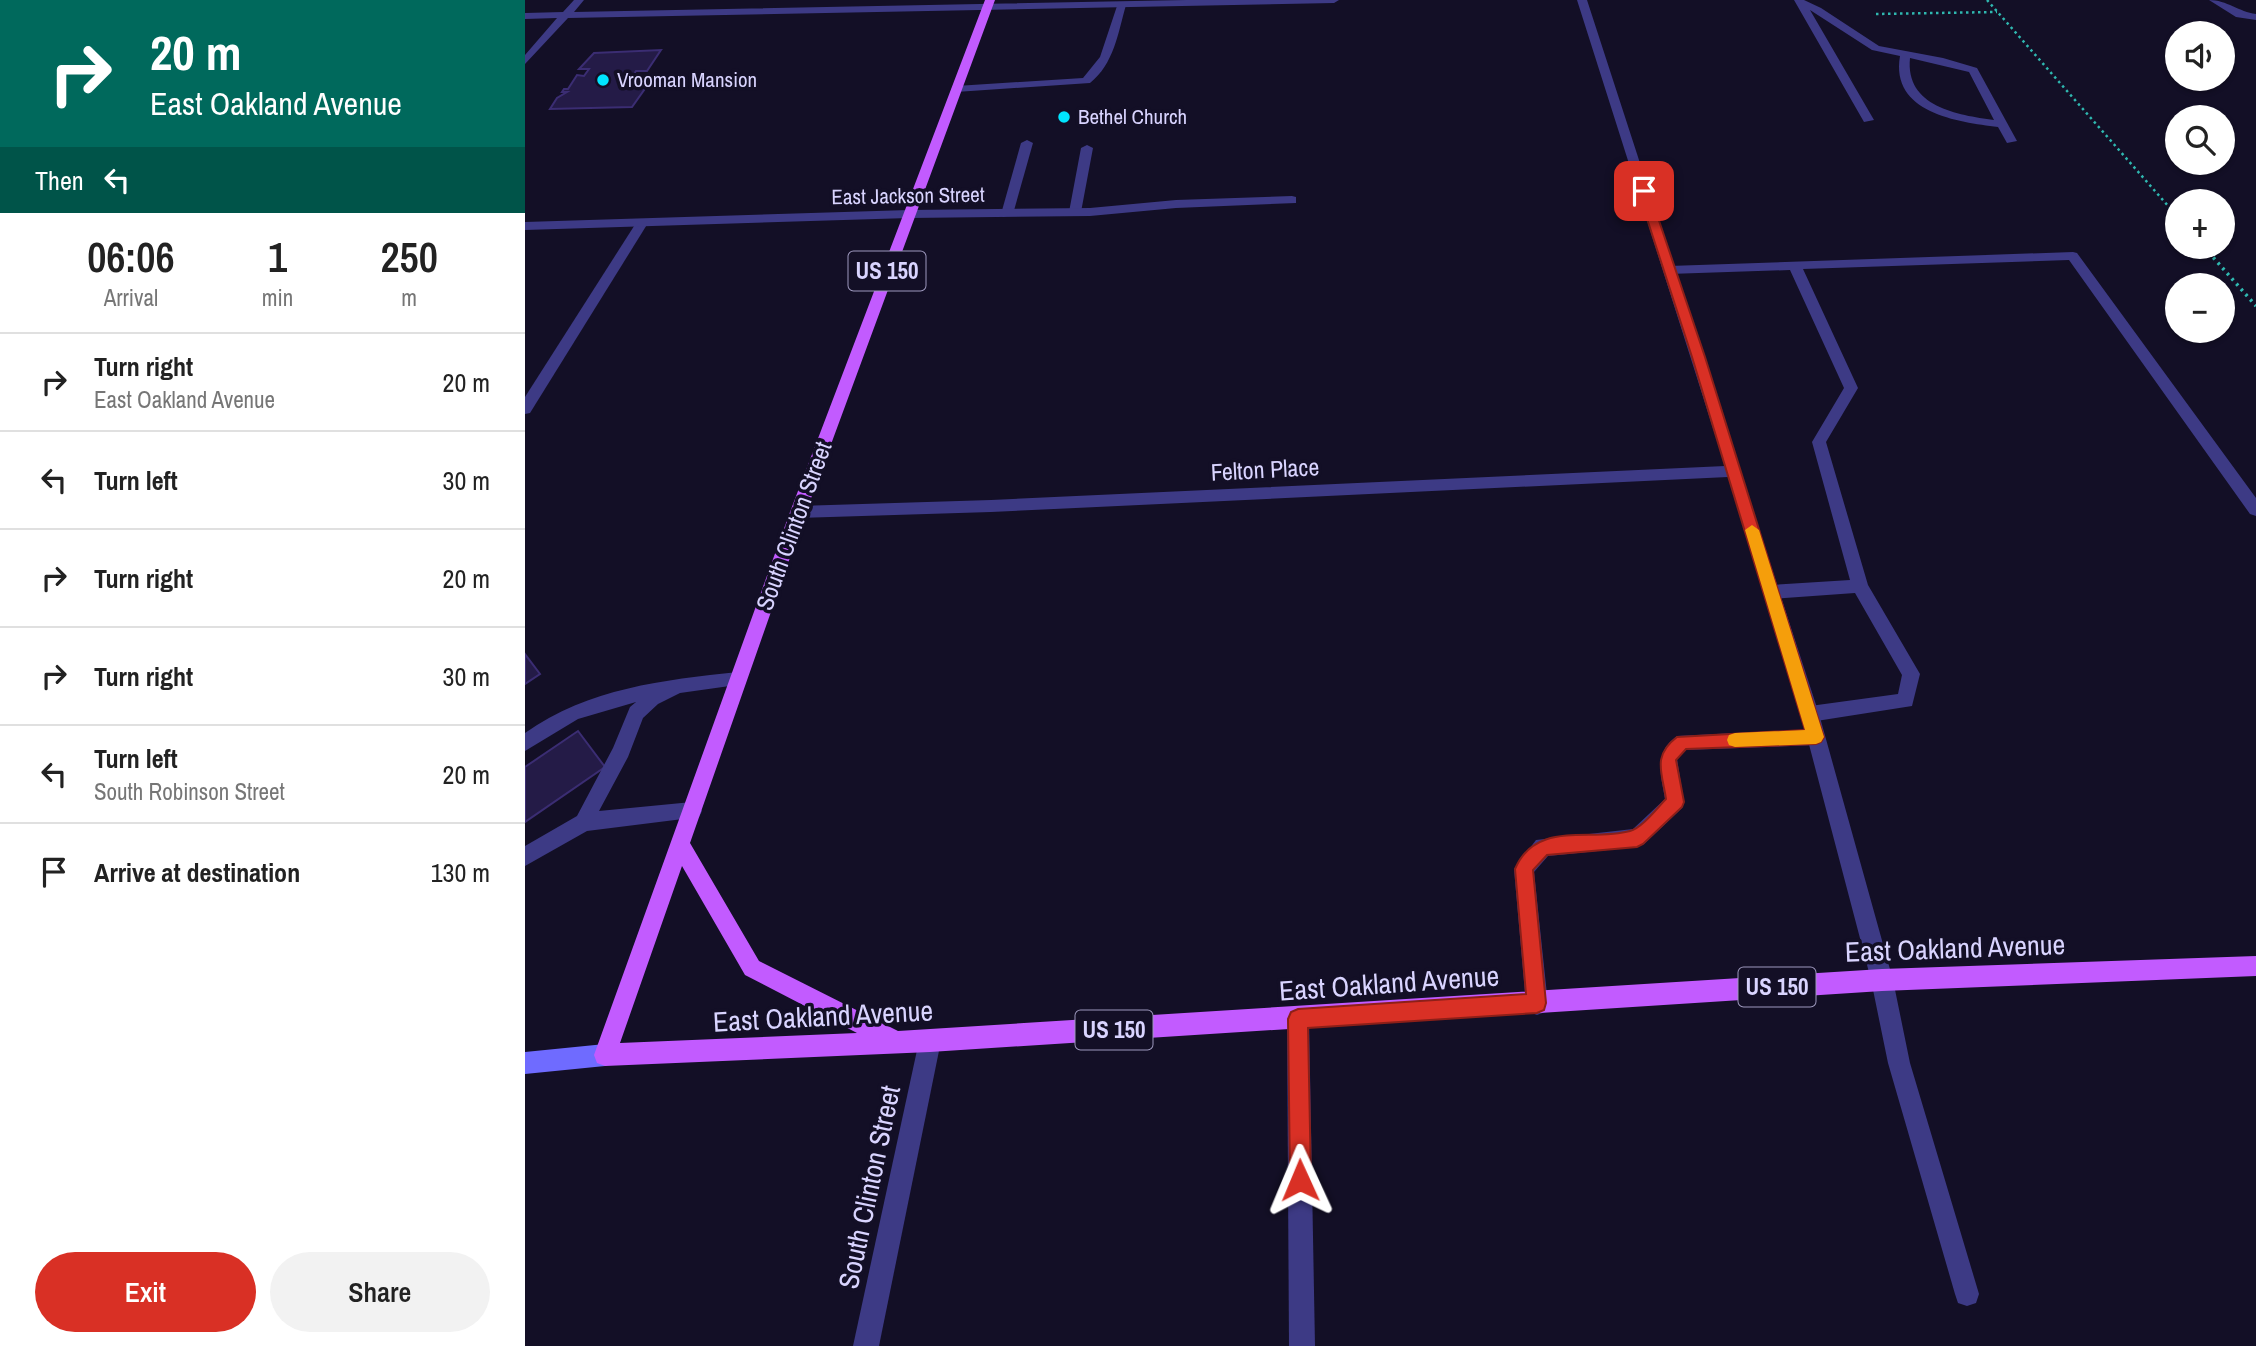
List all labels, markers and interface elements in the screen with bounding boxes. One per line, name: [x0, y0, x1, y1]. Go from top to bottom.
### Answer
text: 20 m: [150, 19, 242, 85]
map controls: [2165, 21, 2235, 343]
button: sound: [2165, 21, 2235, 91]
icon: right: [35, 28, 126, 119]
place label: Vrooman Mansion: [617, 65, 757, 94]
marker: Vrooman Mansion: [595, 72, 611, 88]
text: East Oakland Avenue: [150, 82, 402, 125]
place label: Bethel Church: [1078, 102, 1187, 131]
button: search: [2165, 105, 2235, 175]
marker: Bethel Church: [1056, 109, 1072, 125]
icon: left: [98, 161, 136, 199]
pin: [1614, 161, 1674, 221]
text: Then: [35, 163, 84, 198]
icon: arrive: [1625, 172, 1663, 210]
street label: East Jackson Street: [831, 180, 985, 211]
button: +: [2165, 189, 2235, 259]
text: 06:06: [87, 229, 175, 285]
text: 1: [268, 229, 287, 285]
text: 250: [380, 229, 438, 285]
road number: US 150: [849, 252, 925, 290]
button: −: [2165, 273, 2235, 343]
text: Arrival: [104, 282, 158, 313]
text: min: [262, 282, 293, 313]
text: m: [401, 282, 417, 313]
text: Turn right: [94, 349, 193, 384]
icon: right: [35, 363, 73, 401]
text: 20 m: [443, 365, 490, 400]
text: East Oakland Avenue: [94, 384, 275, 415]
street label: South Clinton Street: [748, 436, 839, 614]
street label: Felton Place: [1210, 450, 1320, 488]
icon: left: [35, 461, 73, 499]
text: Turn left: [94, 463, 178, 498]
text: 30 m: [443, 463, 490, 498]
icon: right: [35, 559, 73, 597]
text: Turn right: [94, 561, 193, 596]
text: 20 m: [443, 561, 490, 596]
icon: right: [35, 657, 73, 695]
text: Turn right: [94, 659, 193, 694]
text: 30 m: [443, 659, 490, 694]
text: Turn left: [94, 741, 178, 776]
icon: left: [35, 755, 73, 793]
text: 20 m: [443, 757, 490, 792]
text: South Robinson Street: [94, 776, 285, 807]
icon: arrive: [35, 853, 73, 891]
text: Arrive at destination: [94, 855, 300, 890]
text: 130 m: [431, 855, 490, 890]
street label: East Oakland Avenue: [1844, 925, 2066, 971]
street label: East Oakland Avenue: [1278, 956, 1500, 1010]
road number: US 150: [1739, 968, 1815, 1006]
street label: East Oakland Avenue: [712, 991, 934, 1041]
road number: US 150: [1075, 1010, 1153, 1050]
street label: South Clinton Street: [829, 1082, 909, 1292]
position arrow: [1263, 1143, 1337, 1217]
button: Exit: [35, 1252, 256, 1332]
button: Share: [270, 1252, 490, 1332]

